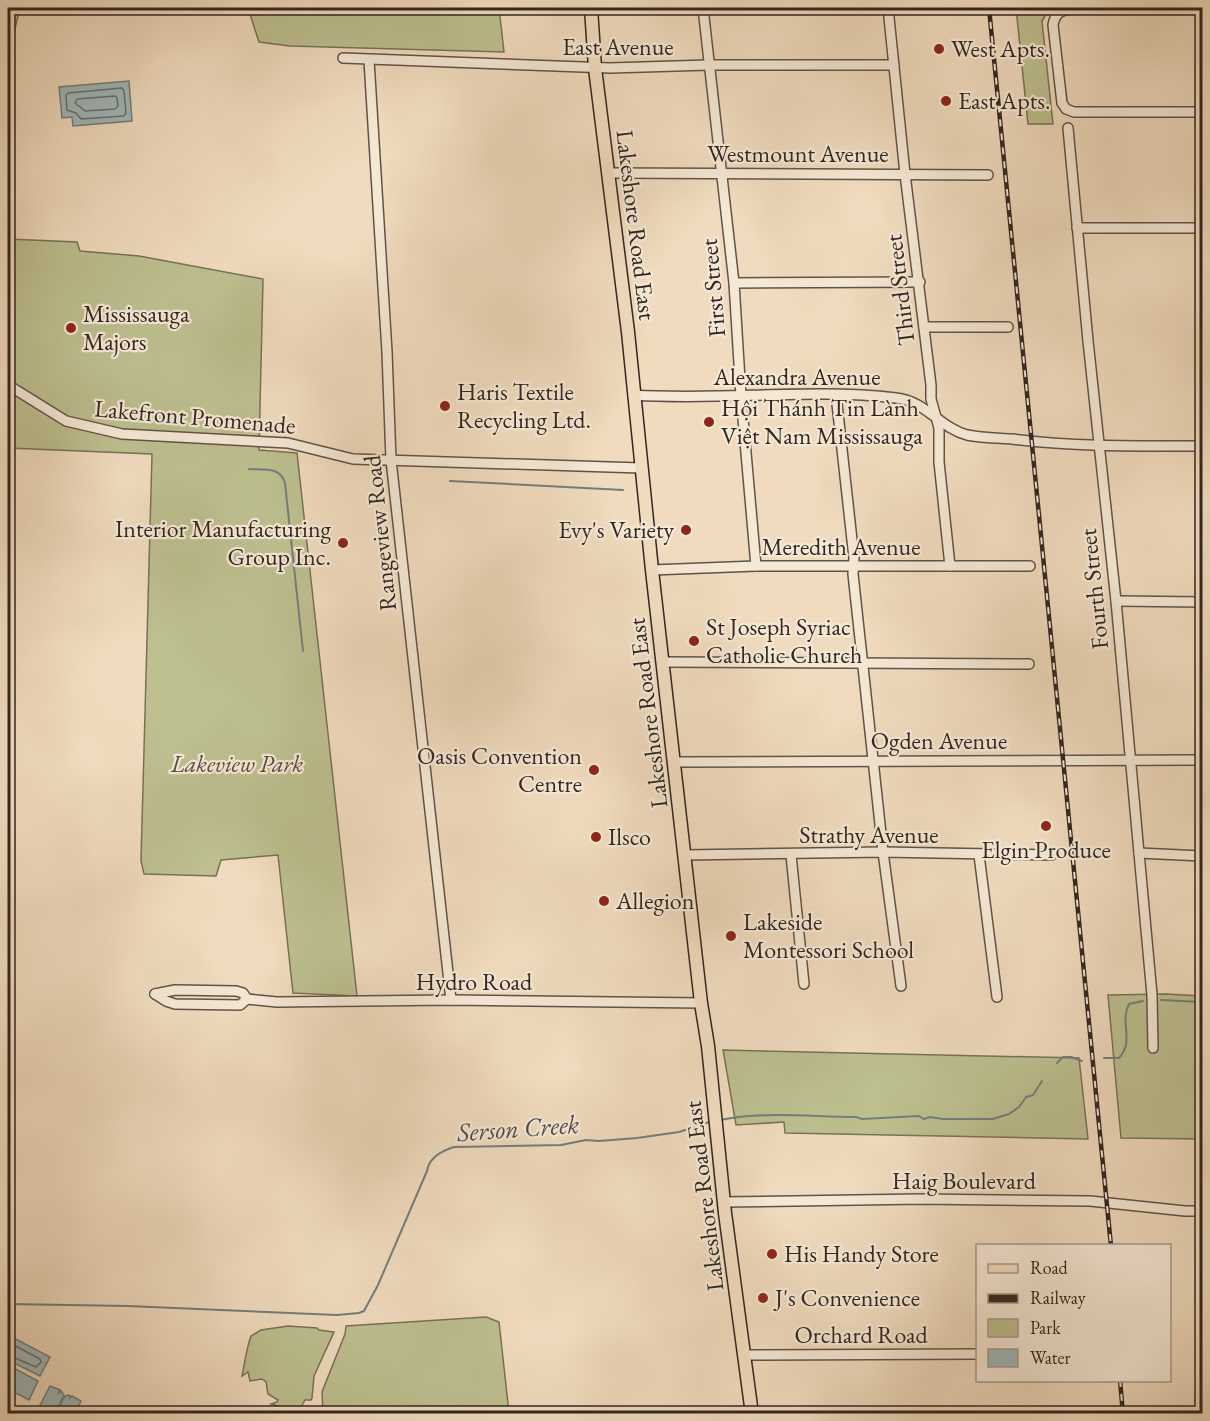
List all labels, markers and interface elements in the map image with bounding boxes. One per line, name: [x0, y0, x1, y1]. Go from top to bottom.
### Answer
street label: East Avenue: [562, 31, 674, 62]
place label: West Apts.: [951, 33, 1050, 64]
marker: West Apts.: [932, 42, 946, 56]
place label: East Apts.: [958, 85, 1050, 116]
marker: East Apts.: [939, 94, 953, 108]
street label: Lakeshore Road East: [609, 128, 664, 322]
street label: Westmount Avenue: [707, 138, 889, 169]
street label: Third Street: [877, 232, 922, 348]
street label: First Street: [693, 237, 732, 339]
place label: Mississauga Majors: [83, 298, 190, 357]
marker: Mississauga Majors: [64, 321, 78, 335]
street label: Alexandra Avenue: [713, 361, 881, 392]
place label: Haris Textile Recycling Ltd.: [457, 376, 591, 435]
street label: Lakefront Promenade: [93, 392, 297, 441]
place label: Hội Thánh Tin Lành Việt Nam Mississauga: [721, 392, 923, 451]
marker: Haris Textile Recycling Ltd.: [438, 399, 452, 413]
marker: Hội Thánh Tin Lành Việt Nam Mississauga: [702, 415, 716, 429]
street label: Rangeview Road: [356, 453, 403, 612]
place label: Interior Manufacturing Group Inc.: [115, 513, 332, 572]
place label: Evy's Variety: [558, 514, 674, 545]
marker: Evy's Variety: [679, 523, 693, 537]
street label: Fourth Street: [1072, 527, 1115, 651]
street label: Meredith Avenue: [761, 531, 921, 562]
marker: Interior Manufacturing Group Inc.: [336, 536, 350, 550]
place label: St Joseph Syriac Catholic Church: [706, 611, 862, 670]
street label: Lakeshore Road East: [620, 616, 675, 810]
marker: St Joseph Syriac Catholic Church: [687, 634, 701, 648]
street label: Ogden Avenue: [871, 725, 1007, 756]
place label: Oasis Convention Centre: [417, 740, 582, 799]
park label: Lakeview Park: [170, 748, 303, 779]
marker: Oasis Convention Centre: [587, 763, 601, 777]
street label: Strathy Avenue: [799, 819, 939, 850]
marker: Elgin Produce: [1039, 819, 1053, 833]
place label: Ilsco: [608, 821, 651, 852]
marker: Ilsco: [589, 830, 603, 844]
place label: Elgin Produce: [981, 834, 1111, 865]
place label: Allegion: [615, 885, 695, 916]
marker: Allegion: [597, 894, 611, 908]
place label: Lakeside Montessori School: [743, 906, 914, 965]
marker: Lakeside Montessori School: [724, 929, 738, 943]
street label: Hydro Road: [416, 966, 533, 997]
street label: Lakeshore Road East: [676, 1099, 731, 1293]
water label: Serson Creek: [455, 1107, 580, 1149]
street label: Haig Boulevard: [892, 1165, 1037, 1196]
place label: His Handy Store: [784, 1238, 939, 1269]
legend: [976, 1244, 1171, 1382]
marker: His Handy Store: [765, 1247, 779, 1261]
text: Road: [1030, 1256, 1069, 1279]
place label: J's Convenience: [773, 1282, 920, 1313]
text: Railway: [1030, 1286, 1086, 1309]
marker: J's Convenience: [756, 1291, 770, 1305]
text: Park: [1030, 1316, 1061, 1339]
street label: Orchard Road: [794, 1319, 928, 1350]
text: Water: [1030, 1346, 1071, 1369]

